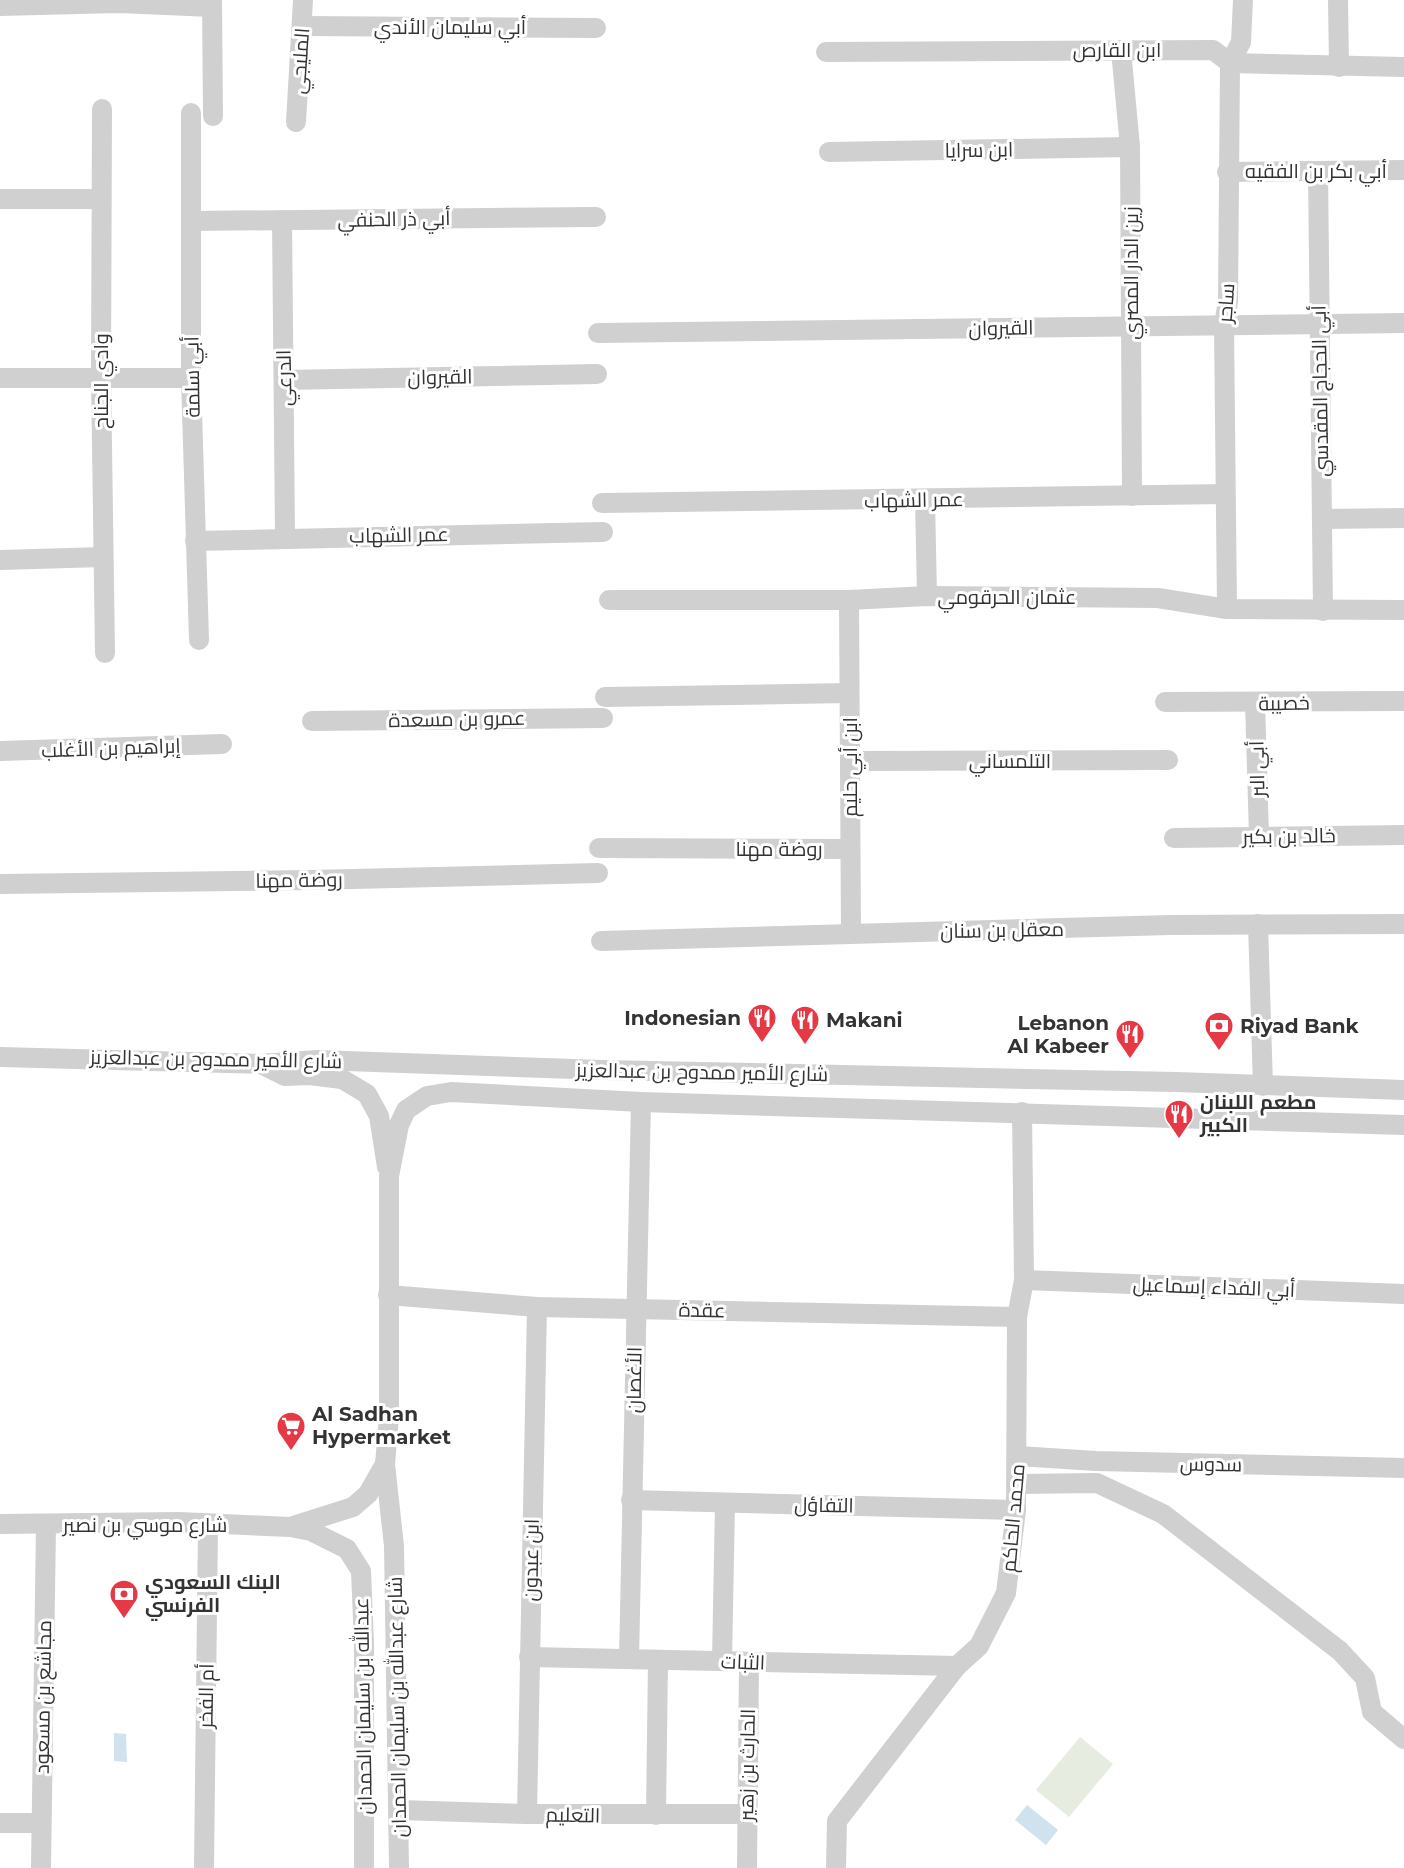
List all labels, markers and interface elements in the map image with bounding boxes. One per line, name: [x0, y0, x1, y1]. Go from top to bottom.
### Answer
street label: أبي سليمان الأندي: [374, 15, 526, 43]
street label: المليجي: [286, 27, 318, 95]
street label: ابن القارص: [1073, 38, 1161, 63]
street label: ابن سرايا: [944, 137, 1014, 164]
street label: أبي بكر بن الفقيه: [1245, 159, 1387, 187]
street label: أبي ذر الحنفي: [337, 206, 451, 236]
street label: زين الدار المصري: [1119, 206, 1147, 340]
street label: ساجر: [1213, 282, 1239, 325]
street label: أبي الحجاج المقدسي: [1307, 305, 1337, 477]
street label: القيروان: [968, 315, 1034, 342]
street label: وادي الجناح: [89, 333, 117, 429]
street label: أبي سلمة: [179, 336, 209, 418]
street label: الدرعي: [272, 350, 300, 406]
street label: القيروان: [407, 364, 473, 391]
street label: عمر الشهاب: [864, 487, 964, 514]
street label: عمر الشهاب: [349, 522, 449, 549]
street label: عثمان الحرقومي: [938, 585, 1076, 613]
street label: خصيبة: [1258, 691, 1310, 715]
street label: عمرو بن مسعدة: [388, 706, 526, 733]
street label: ابن أبي حليم: [838, 717, 866, 817]
street label: إبراهيم بن الأغلب: [41, 734, 181, 764]
street label: أبي البر: [1245, 741, 1274, 798]
street label: التلمساني: [969, 749, 1051, 777]
street label: خالد بن بكير: [1241, 823, 1336, 850]
street label: روضة مهنا: [735, 837, 823, 862]
street label: روضة مهنا: [255, 867, 343, 894]
street label: معقل بن سنان: [940, 917, 1064, 944]
restaurant icon: Indonesian: [746, 1002, 778, 1044]
restaurant icon: Makani: [789, 1004, 821, 1046]
place label: Indonesian: [624, 1006, 741, 1030]
place label: Makani: [826, 1008, 903, 1032]
bank icon: Riyad Bank: [1203, 1010, 1235, 1052]
place label: Lebanon Al Kabeer: [1006, 1011, 1109, 1058]
place label: Riyad Bank: [1240, 1014, 1360, 1038]
restaurant icon: Lebanon Al Kabeer: [1114, 1018, 1146, 1060]
street label: شارع الأمير ممدوح بن عبدالعزيز: [89, 1045, 342, 1075]
street label: شارع الأمير ممدوح بن عبدالعزيز: [575, 1058, 828, 1088]
place label: مطعم اللبنان الكبير: [1199, 1090, 1316, 1137]
restaurant icon: مطعم اللبنان الكبير: [1163, 1098, 1195, 1140]
street label: أبي الفداء إسماعيل: [1132, 1272, 1296, 1306]
street label: عقدة: [678, 1298, 726, 1322]
street label: الأغصان: [621, 1347, 648, 1413]
place label: Al Sadhan Hypermarket: [311, 1402, 451, 1449]
supermarket icon: Al Sadhan Hypermarket: [275, 1410, 307, 1452]
street label: سدوس: [1180, 1451, 1242, 1478]
street label: محمد الحاكم: [996, 1463, 1032, 1573]
street label: التفاؤل: [794, 1492, 854, 1519]
street label: شارع موسي بن نصير: [62, 1513, 227, 1540]
street label: ابن عبدون: [518, 1518, 545, 1602]
place label: البنك السعودي الفرنسي: [145, 1570, 281, 1621]
street label: شارع عبدالله بن سليمان الحمدان: [382, 1576, 413, 1838]
bank icon: البنك السعودي الفرنسي: [108, 1578, 140, 1620]
street label: عبدالله بن سليمان الحمدان: [348, 1597, 378, 1815]
street label: مجاشع بن مسعود: [30, 1620, 58, 1774]
street label: الثبات: [720, 1649, 766, 1675]
street label: أم الفخر: [193, 1663, 221, 1730]
street label: الحارث بن زهير: [734, 1708, 761, 1823]
street label: التعليم: [545, 1803, 601, 1829]

